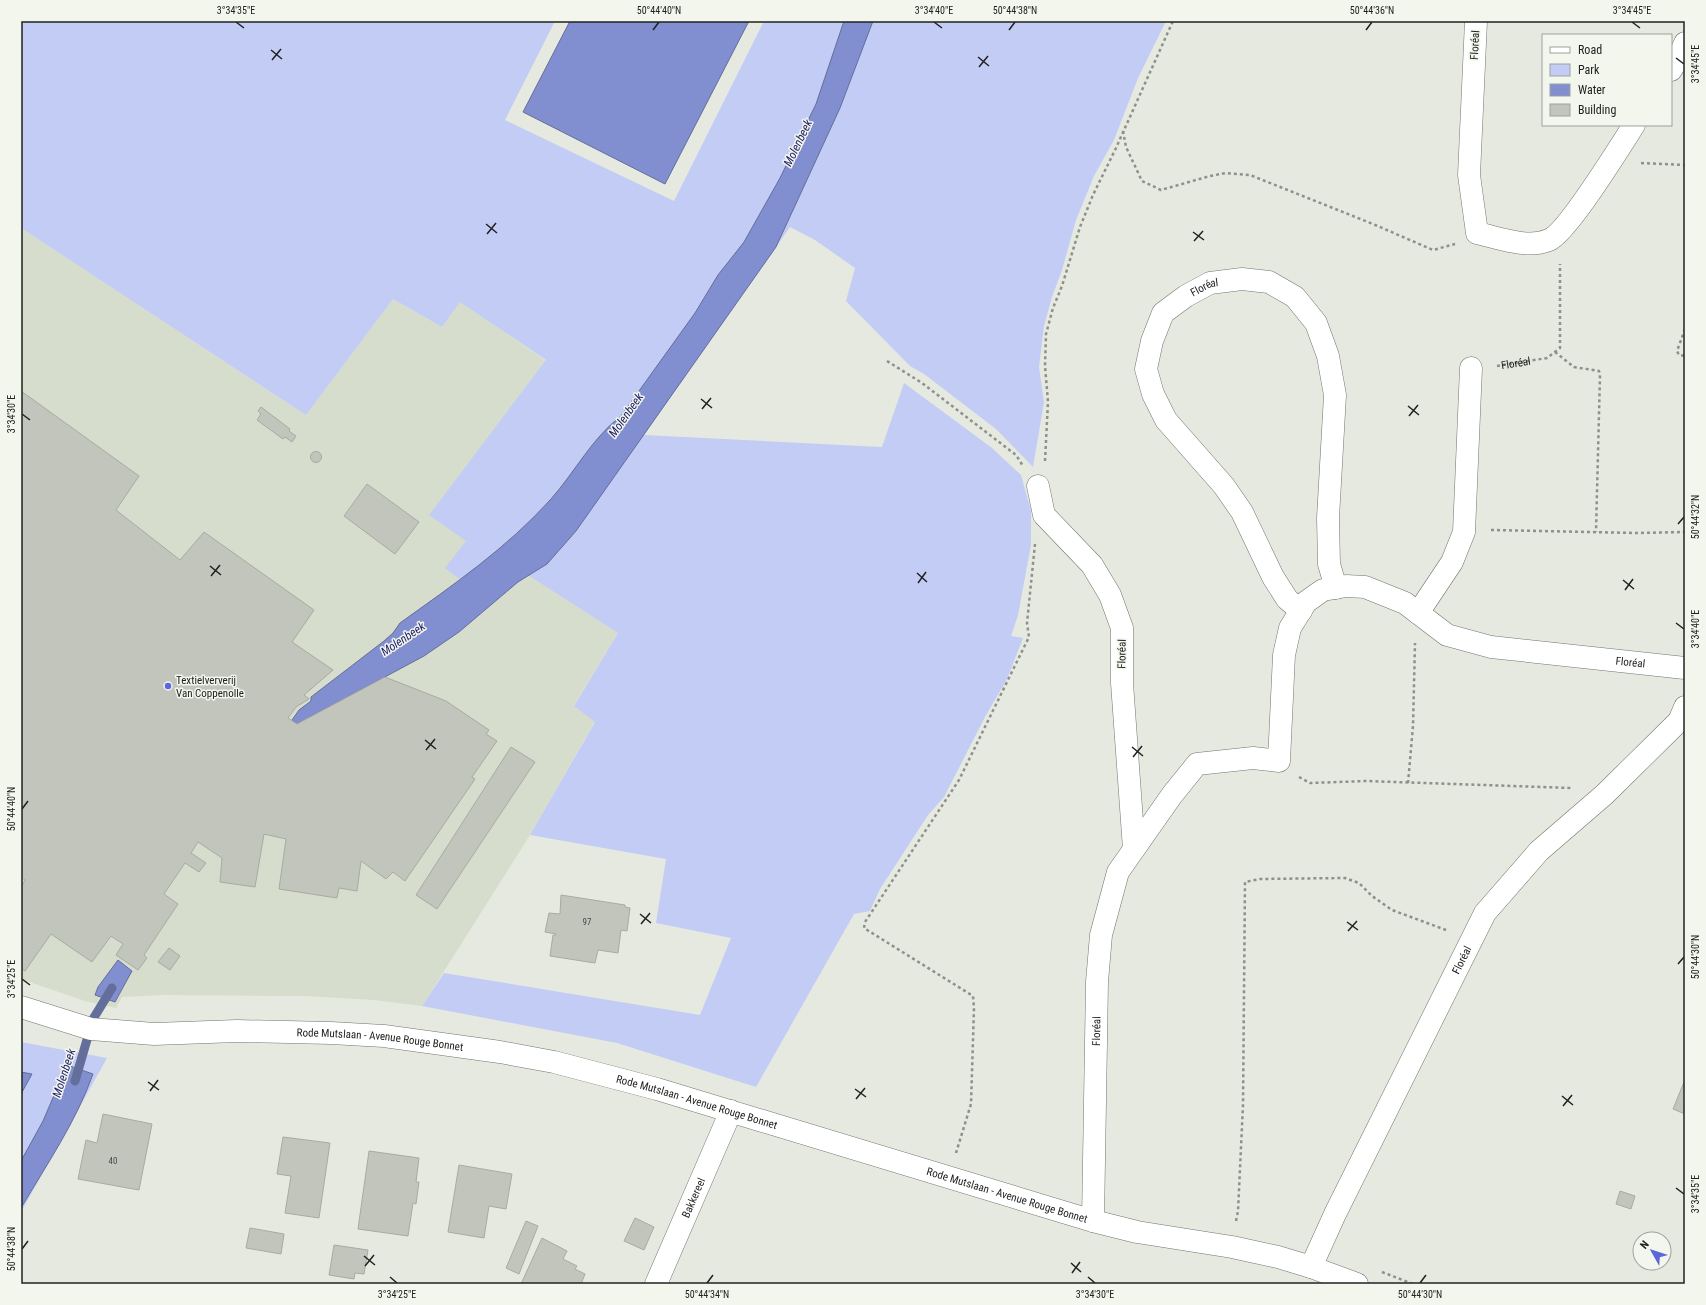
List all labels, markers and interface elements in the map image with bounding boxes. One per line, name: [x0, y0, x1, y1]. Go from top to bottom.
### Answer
text: 3°34'35"E: [217, 5, 255, 16]
text: 50°44'40"N: [637, 5, 681, 16]
text: 3°34'40"E: [915, 5, 953, 16]
text: 50°44'38"N: [993, 5, 1037, 16]
text: 50°44'36"N: [1350, 5, 1394, 16]
text: 3°34'45"E: [1613, 5, 1651, 16]
street label: Floréal: [1468, 30, 1482, 60]
legend: [1542, 34, 1672, 126]
text: Road: [1578, 43, 1602, 57]
text: 3°34'45"E: [1690, 45, 1701, 83]
text: Park: [1578, 63, 1600, 77]
text: Water: [1578, 83, 1606, 97]
text: Building: [1578, 103, 1616, 117]
water label: Molenbeek: [781, 117, 816, 169]
street label: Floréal: [1188, 276, 1219, 299]
street label: Floréal: [1500, 354, 1531, 372]
water label: Molenbeek: [606, 390, 647, 440]
text: 3°34'30"E: [6, 395, 17, 433]
text: 50°44'32"N: [1690, 495, 1701, 539]
text: 3°34'40"E: [1690, 610, 1701, 648]
water label: Molenbeek: [378, 619, 428, 659]
street label: Floréal: [1115, 639, 1129, 669]
street label: Floréal: [1615, 654, 1646, 670]
place label: Textielververij Van Coppenolle: [176, 674, 244, 700]
marker: Textielververij Van Coppenolle: [163, 681, 173, 691]
text: 50°44'40"N: [6, 787, 17, 831]
house number: 97: [583, 917, 592, 927]
text: 50°44'30"N: [1690, 935, 1701, 979]
street label: Floréal: [1449, 944, 1474, 976]
text: 3°34'25"E: [6, 960, 17, 998]
street label: Floréal: [1089, 1016, 1103, 1046]
street label: Rode Mutslaan - Avenue Rouge Bonnet: [297, 1026, 464, 1053]
water label: Molenbeek: [50, 1046, 79, 1099]
street label: Rode Mutslaan - Avenue Rouge Bonnet: [615, 1072, 779, 1132]
house number: 40: [109, 1156, 117, 1166]
street label: Rode Mutslaan - Avenue Rouge Bonnet: [925, 1165, 1089, 1225]
text: 3°34'35"E: [1690, 1175, 1701, 1213]
street label: Bakkereel: [679, 1176, 708, 1220]
text: 50°44'38"N: [6, 1227, 17, 1271]
north arrow: [1632, 1231, 1672, 1271]
text: N: [1637, 1238, 1652, 1252]
text: 3°34'25"E: [378, 1289, 416, 1300]
text: 50°44'34"N: [685, 1289, 729, 1300]
text: 3°34'30"E: [1076, 1289, 1114, 1300]
text: 50°44'30"N: [1398, 1289, 1442, 1300]

